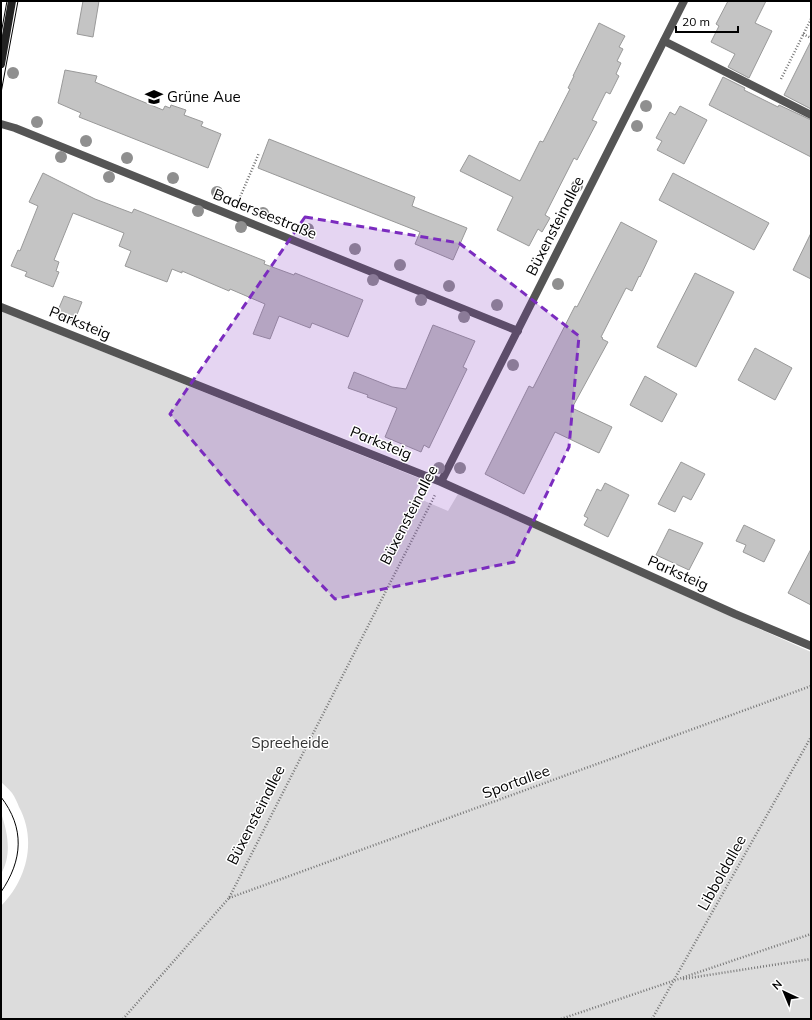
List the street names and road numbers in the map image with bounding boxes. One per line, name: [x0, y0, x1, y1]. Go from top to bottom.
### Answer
street label: Büxensteinallee: [521, 173, 588, 279]
street label: Baderseestraße: [211, 184, 320, 243]
street label: Parksteig: [47, 302, 114, 343]
street label: Parksteig: [348, 422, 415, 463]
street label: Büxensteinallee: [375, 462, 442, 568]
street label: Parksteig: [645, 551, 712, 594]
street label: Sportallee: [479, 761, 552, 803]
street label: Büxensteinallee: [222, 762, 289, 868]
street label: Libboldallee: [693, 832, 750, 914]

